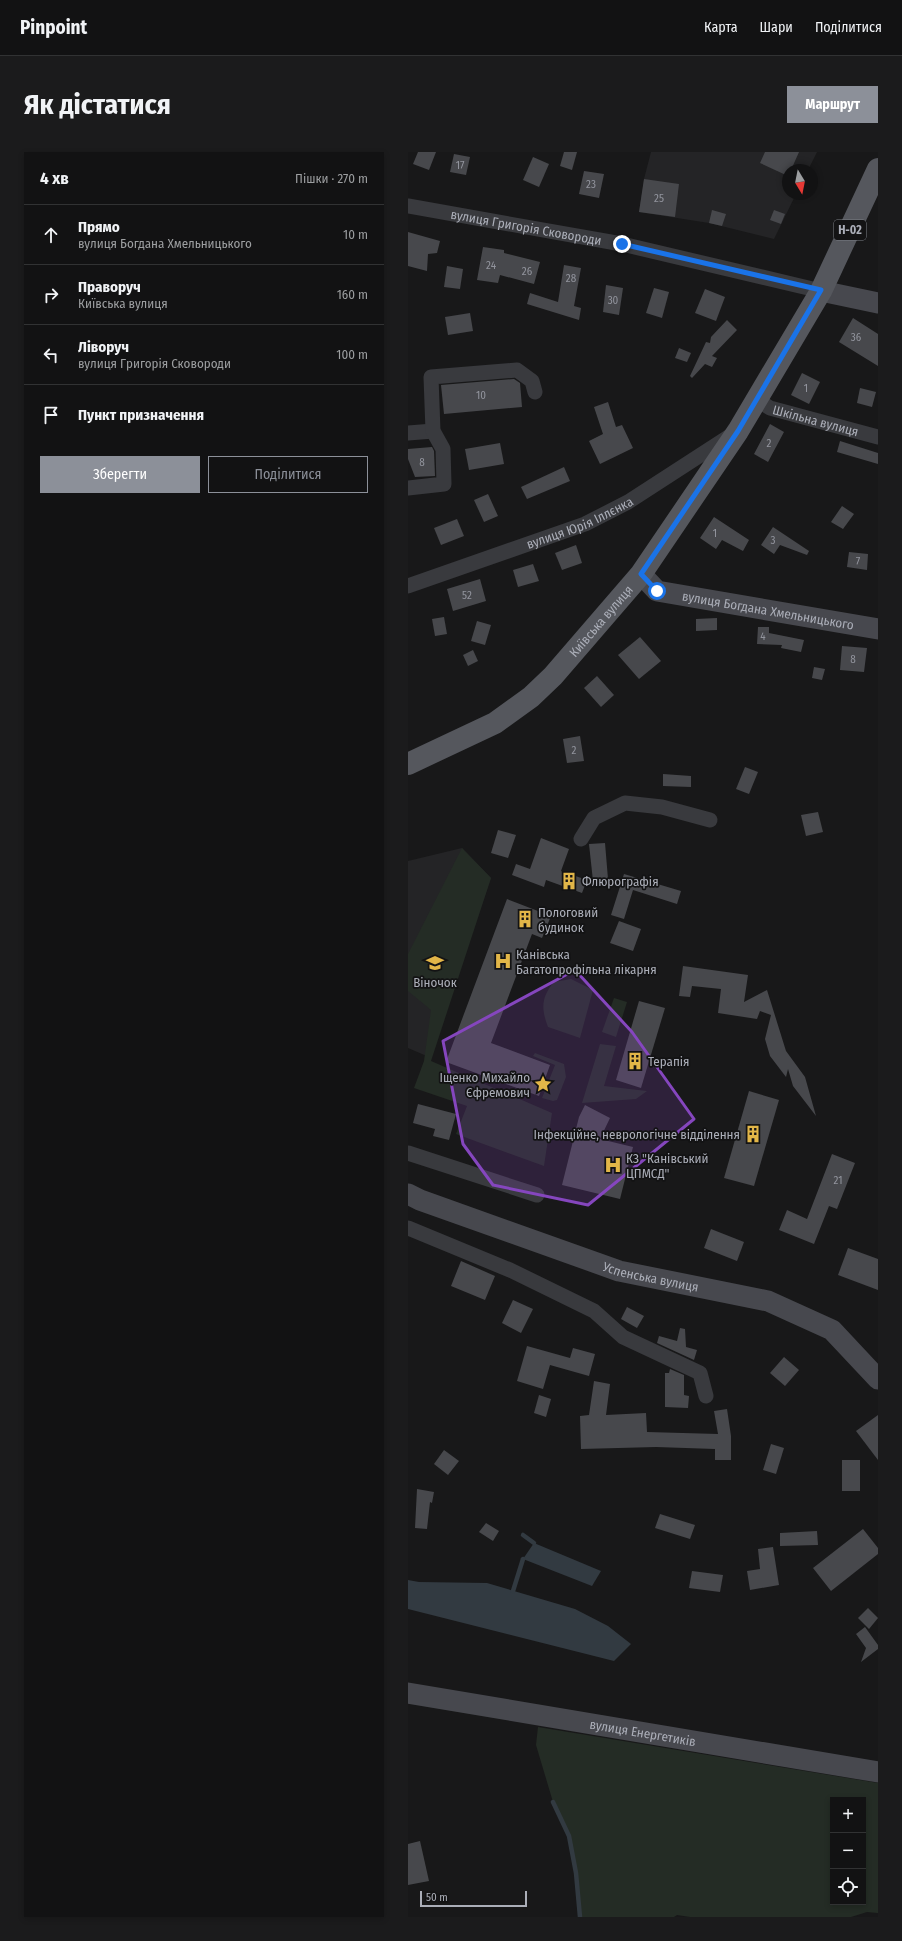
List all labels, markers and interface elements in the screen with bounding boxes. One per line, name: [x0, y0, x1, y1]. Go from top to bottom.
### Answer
text: Pinpoint: [20, 16, 87, 39]
text: Карта: [704, 19, 738, 36]
text: Шари: [760, 19, 793, 36]
text: Поділитися: [815, 19, 882, 36]
button: Маршрут: [787, 86, 878, 123]
text: Як дістатися: [24, 88, 171, 121]
house number: 17: [456, 159, 465, 172]
north arrow: [782, 164, 818, 200]
text: 4 хв: [40, 168, 69, 189]
text: Пішки · 270 m: [295, 171, 368, 186]
house number: 23: [586, 178, 596, 191]
house number: 25: [654, 192, 664, 205]
street label: вулиця Григорія Сковороди: [449, 207, 603, 248]
text: Прямо: [78, 218, 120, 236]
road number: Н-02: [834, 220, 866, 240]
icon: ahead: [40, 224, 62, 246]
text: 10 m: [343, 227, 368, 242]
route end: [613, 235, 631, 253]
text: вулиця Богдана Хмельницького: [78, 236, 252, 251]
house number: 24: [486, 259, 497, 272]
house number: 26: [522, 265, 533, 278]
house number: 28: [566, 272, 577, 285]
text: Праворуч: [78, 278, 141, 296]
icon: right: [40, 284, 62, 306]
text: 160 m: [337, 287, 368, 302]
house number: 30: [608, 294, 619, 307]
text: Київська вулиця: [78, 296, 168, 311]
house number: 36: [851, 331, 862, 344]
text: Ліворуч: [78, 338, 129, 356]
icon: left: [40, 344, 62, 366]
text: 100 m: [336, 347, 368, 362]
text: вулиця Григорія Сковороди: [78, 356, 231, 371]
house number: 1: [804, 382, 808, 395]
house number: 10: [476, 389, 486, 402]
street label: Шкільна вулиця: [771, 402, 860, 439]
icon: arrive: [40, 404, 62, 426]
text: Пункт призначення: [78, 406, 204, 424]
house number: 2: [767, 437, 772, 450]
button: Зберегти: [40, 456, 200, 493]
button: Поділитися: [208, 456, 368, 493]
house number: 8: [419, 456, 425, 469]
street label: вулиця Юрія Іллєнка: [525, 494, 636, 552]
house number: 1: [713, 527, 717, 540]
house number: 3: [771, 534, 776, 547]
house number: 7: [856, 555, 861, 568]
street label: Київська вулиця: [566, 582, 636, 660]
route start: [648, 582, 666, 600]
street label: вулиця Богдана Хмельницького: [681, 588, 855, 633]
house number: 52: [462, 589, 472, 602]
house number: 4: [760, 630, 766, 643]
house number: 8: [850, 653, 856, 666]
house number: 2: [572, 744, 577, 757]
building icon: Флюрографія: [559, 871, 579, 891]
place label: Флюрографія: [582, 874, 659, 889]
place label: Пологовий будинок: [538, 905, 598, 935]
building icon: Пологовий будинок: [515, 909, 535, 929]
place label: Канівська Багатопрофільна лікарня: [516, 947, 657, 977]
hospital icon: Канівська Багатопрофільна лікарня: [493, 951, 513, 971]
school or university icon: Віночок: [425, 953, 445, 973]
place label: Віночок: [413, 975, 457, 990]
building icon: Терапія: [625, 1051, 645, 1071]
place label: Терапія: [648, 1054, 690, 1069]
place label: Іщенко Михайло Єфремович: [440, 1070, 530, 1100]
place icon: Іщенко Михайло Єфремович: [533, 1074, 553, 1094]
building icon: Інфекційне, неврологічне відділення: [743, 1124, 763, 1144]
place label: Інфекційне, неврологічне відділення: [534, 1127, 740, 1142]
place label: КЗ "Канівський ЦПМСД": [626, 1151, 709, 1181]
hospital icon: КЗ "Канівський ЦПМСД": [603, 1155, 623, 1175]
house number: 21: [834, 1174, 842, 1187]
street label: Успенська вулиця: [600, 1259, 700, 1295]
street label: вулиця Енергетиків: [588, 1717, 697, 1749]
map controls: [830, 1797, 866, 1905]
button: +: [830, 1797, 866, 1833]
button: −: [830, 1833, 866, 1869]
button: locate: [830, 1869, 866, 1905]
scale bar: [420, 1889, 527, 1908]
text: 50 m: [426, 1891, 448, 1904]

